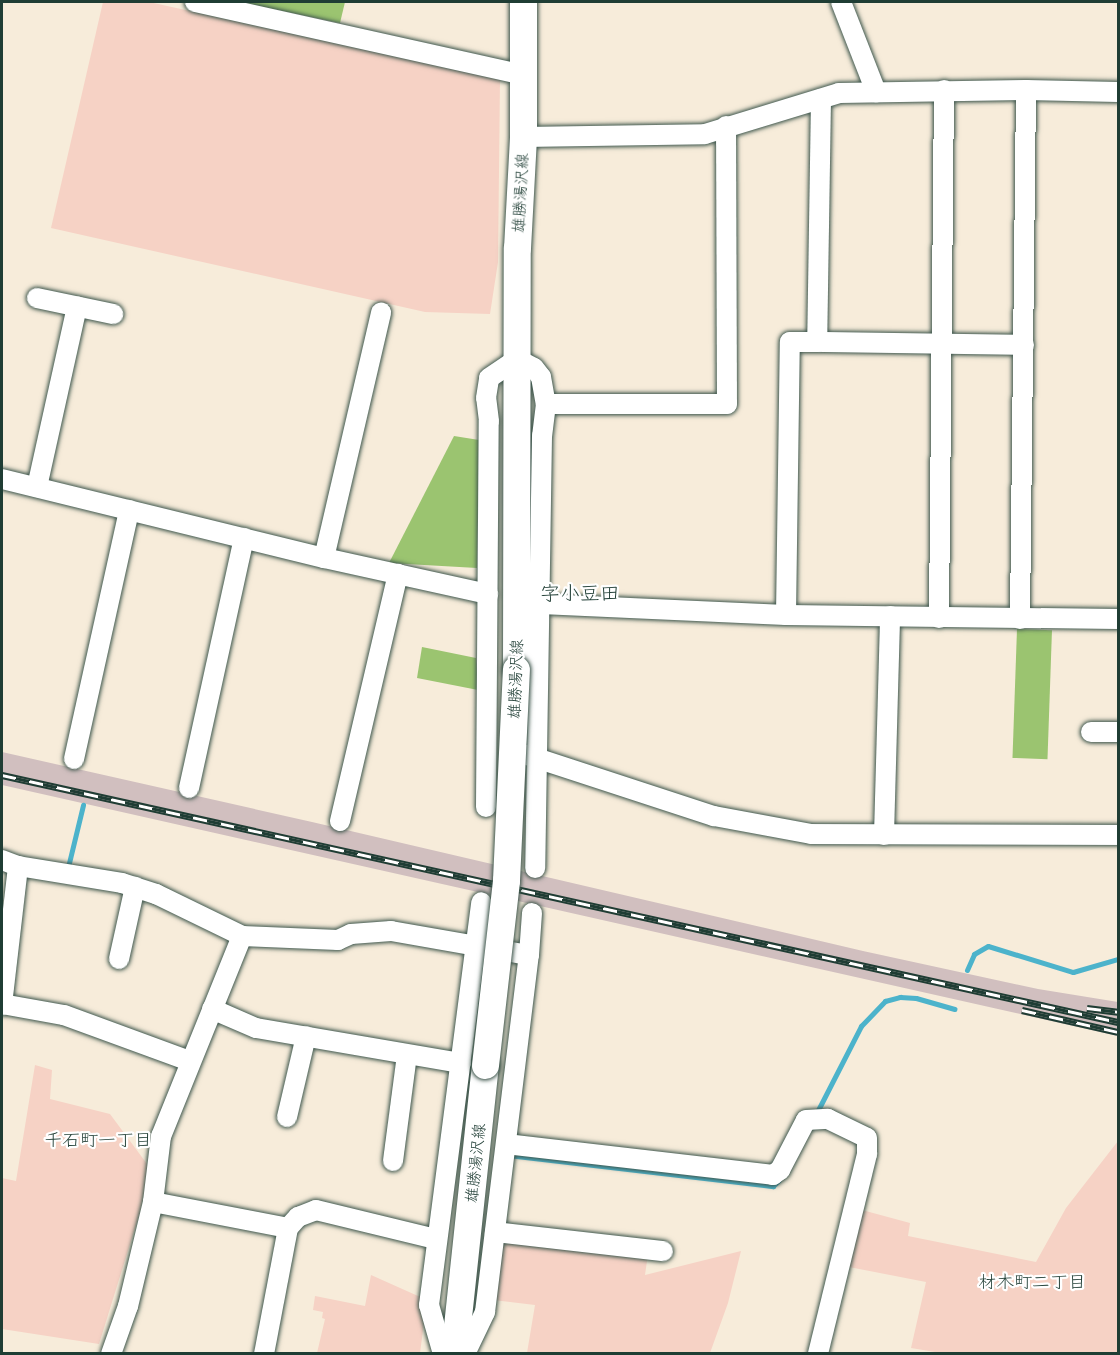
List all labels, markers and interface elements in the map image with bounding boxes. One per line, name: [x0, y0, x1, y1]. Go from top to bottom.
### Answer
street label: 雄勝湯沢線: [508, 153, 532, 233]
district label: 字小豆田: [540, 580, 620, 604]
street label: 雄勝湯沢線: [504, 639, 526, 719]
street label: 雄勝湯沢線: [461, 1122, 489, 1204]
district label: 千石町一丁目: [44, 1129, 152, 1151]
district label: 材木町二丁目: [978, 1271, 1086, 1293]

